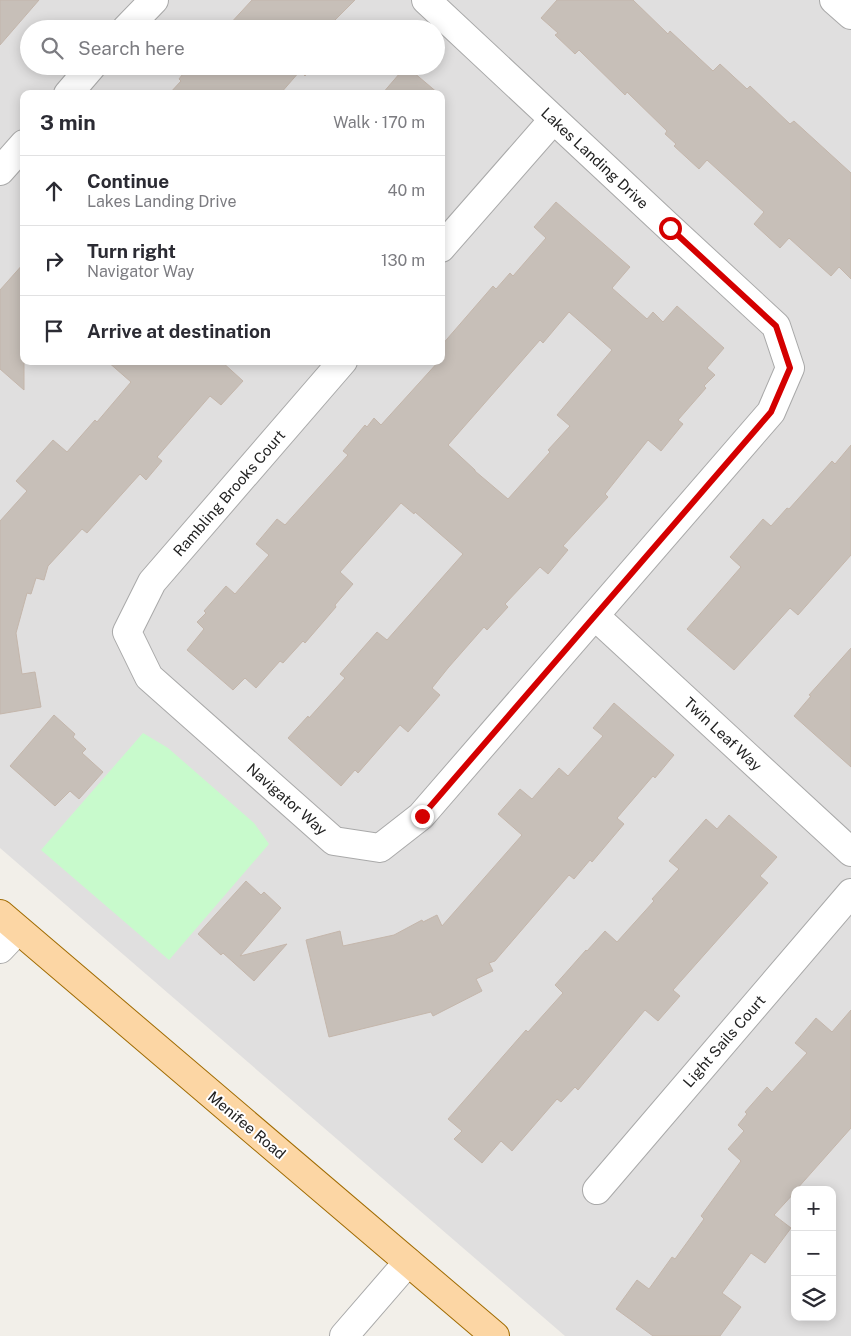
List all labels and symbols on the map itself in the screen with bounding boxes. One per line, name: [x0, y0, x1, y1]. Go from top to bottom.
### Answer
street label: Lakes Landing Drive: [538, 104, 652, 212]
route start: [659, 217, 682, 240]
street label: Rambling Brooks Court: [170, 426, 288, 559]
street label: Twin Leaf Way: [681, 694, 765, 774]
street label: Navigator Way: [243, 760, 331, 838]
route end: [411, 805, 434, 828]
street label: Light Sails Court: [679, 991, 769, 1090]
street label: Menifee Road: [205, 1088, 289, 1162]

